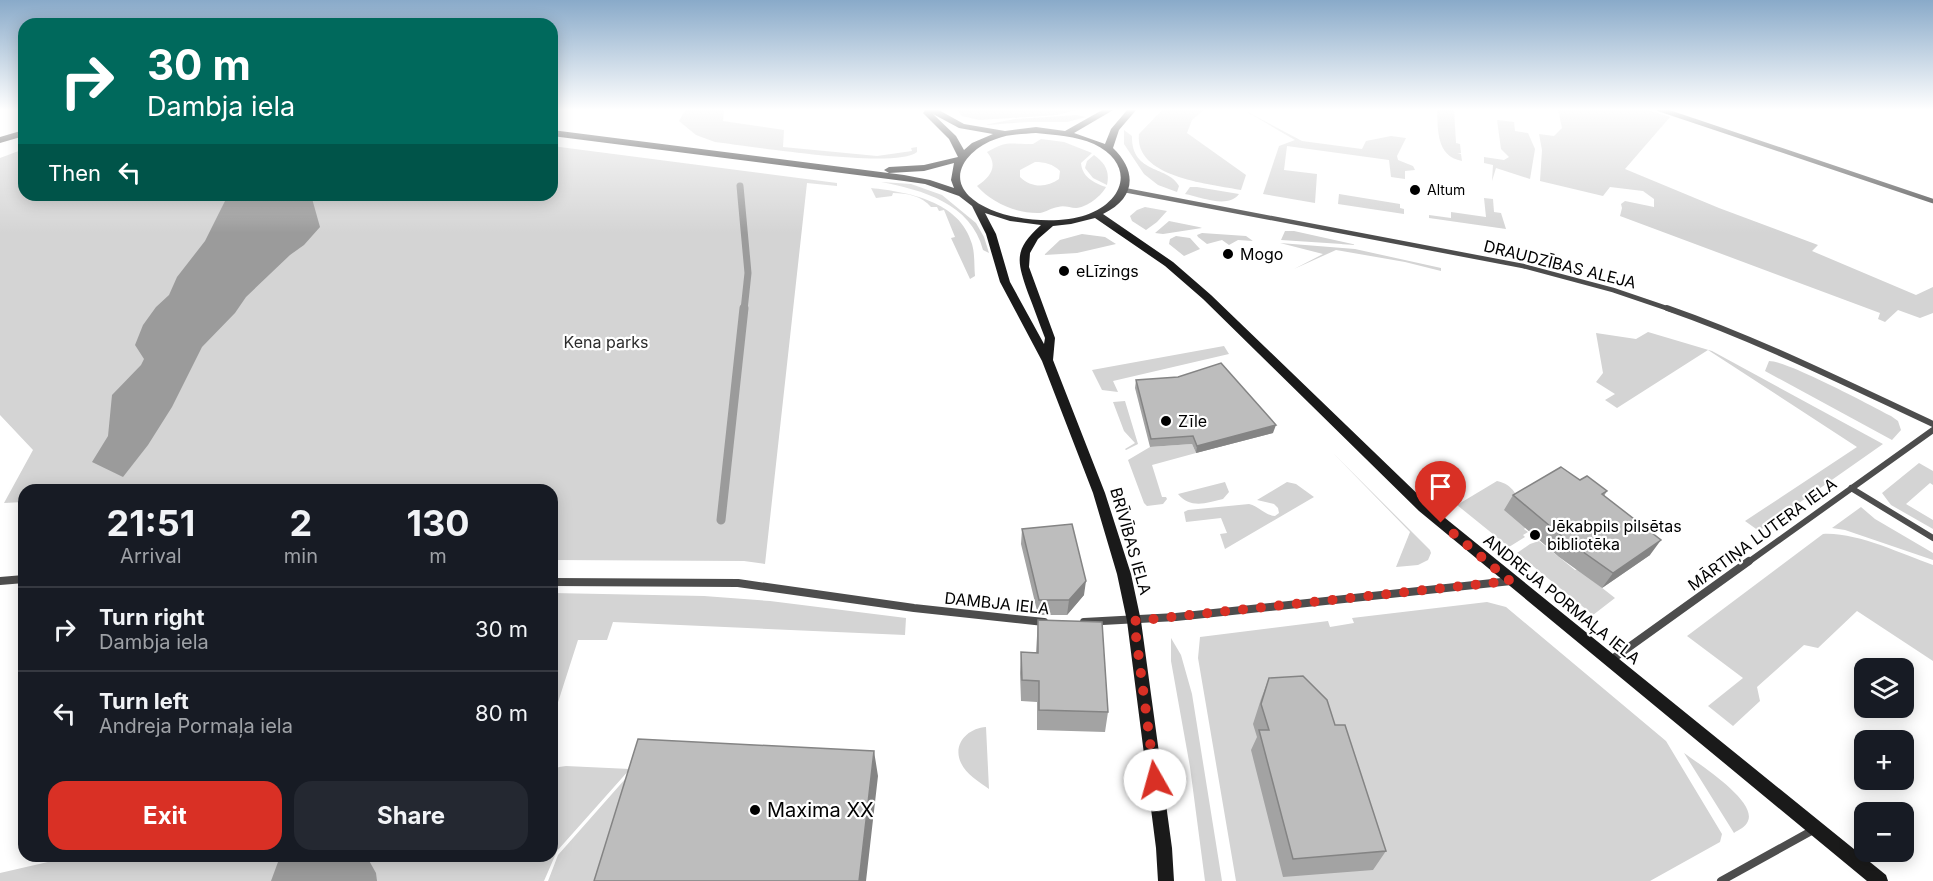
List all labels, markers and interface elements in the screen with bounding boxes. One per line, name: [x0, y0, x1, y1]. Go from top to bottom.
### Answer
text: 30 m: [147, 39, 251, 90]
icon: right: [48, 42, 126, 120]
text: Dambja iela: [147, 90, 295, 123]
icon: left: [113, 156, 146, 189]
text: Then: [48, 160, 101, 186]
place label: Altum: [1427, 181, 1465, 198]
marker: Altum: [1408, 183, 1422, 197]
street label: DRAUDZĪBAS ALEJA: [1482, 235, 1638, 293]
place label: Mogo: [1240, 244, 1283, 264]
marker: Mogo: [1221, 247, 1235, 261]
place label: eLīzings: [1076, 261, 1139, 281]
marker: eLīzings: [1057, 264, 1071, 278]
park label: Kena parks: [564, 332, 648, 352]
place label: Zīle: [1178, 411, 1207, 431]
marker: Zīle: [1159, 414, 1173, 428]
pin: [1415, 461, 1466, 523]
icon: arrive: [1424, 470, 1457, 503]
street label: MĀRTIŅA LUTERA IELA: [1684, 473, 1840, 595]
street label: BRĪVĪBAS IELA: [1106, 485, 1156, 597]
text: 21:51: [107, 501, 195, 545]
text: 2: [290, 501, 312, 545]
text: 130: [406, 501, 470, 545]
place label: Jēkabpils pilsētas bibliotēka: [1547, 516, 1682, 554]
marker: Jēkabpils pilsētas bibliotēka: [1528, 528, 1542, 542]
street label: ANDREJA PORMAĻA IELA: [1480, 530, 1644, 668]
text: Arrival: [120, 544, 182, 568]
text: min: [284, 544, 318, 568]
text: m: [429, 544, 447, 568]
street label: DAMBJA IELA: [944, 588, 1050, 618]
text: Turn right: [99, 604, 205, 630]
icon: right: [48, 613, 81, 646]
text: 30 m: [475, 616, 528, 642]
text: Dambja iela: [99, 630, 209, 654]
map controls: [1854, 658, 1914, 862]
button: layers: [1854, 658, 1914, 718]
text: Turn left: [99, 688, 189, 714]
icon: left: [48, 697, 81, 730]
text: 80 m: [475, 700, 528, 726]
text: Andreja Pormaļa iela: [99, 714, 293, 738]
button: +: [1854, 730, 1914, 790]
position arrow: [1123, 748, 1187, 812]
button: Exit: [48, 781, 282, 850]
button: Share: [294, 781, 528, 850]
place label: Maxima XX: [767, 798, 874, 822]
button: −: [1854, 802, 1914, 862]
marker: Maxima XX: [748, 803, 762, 817]

